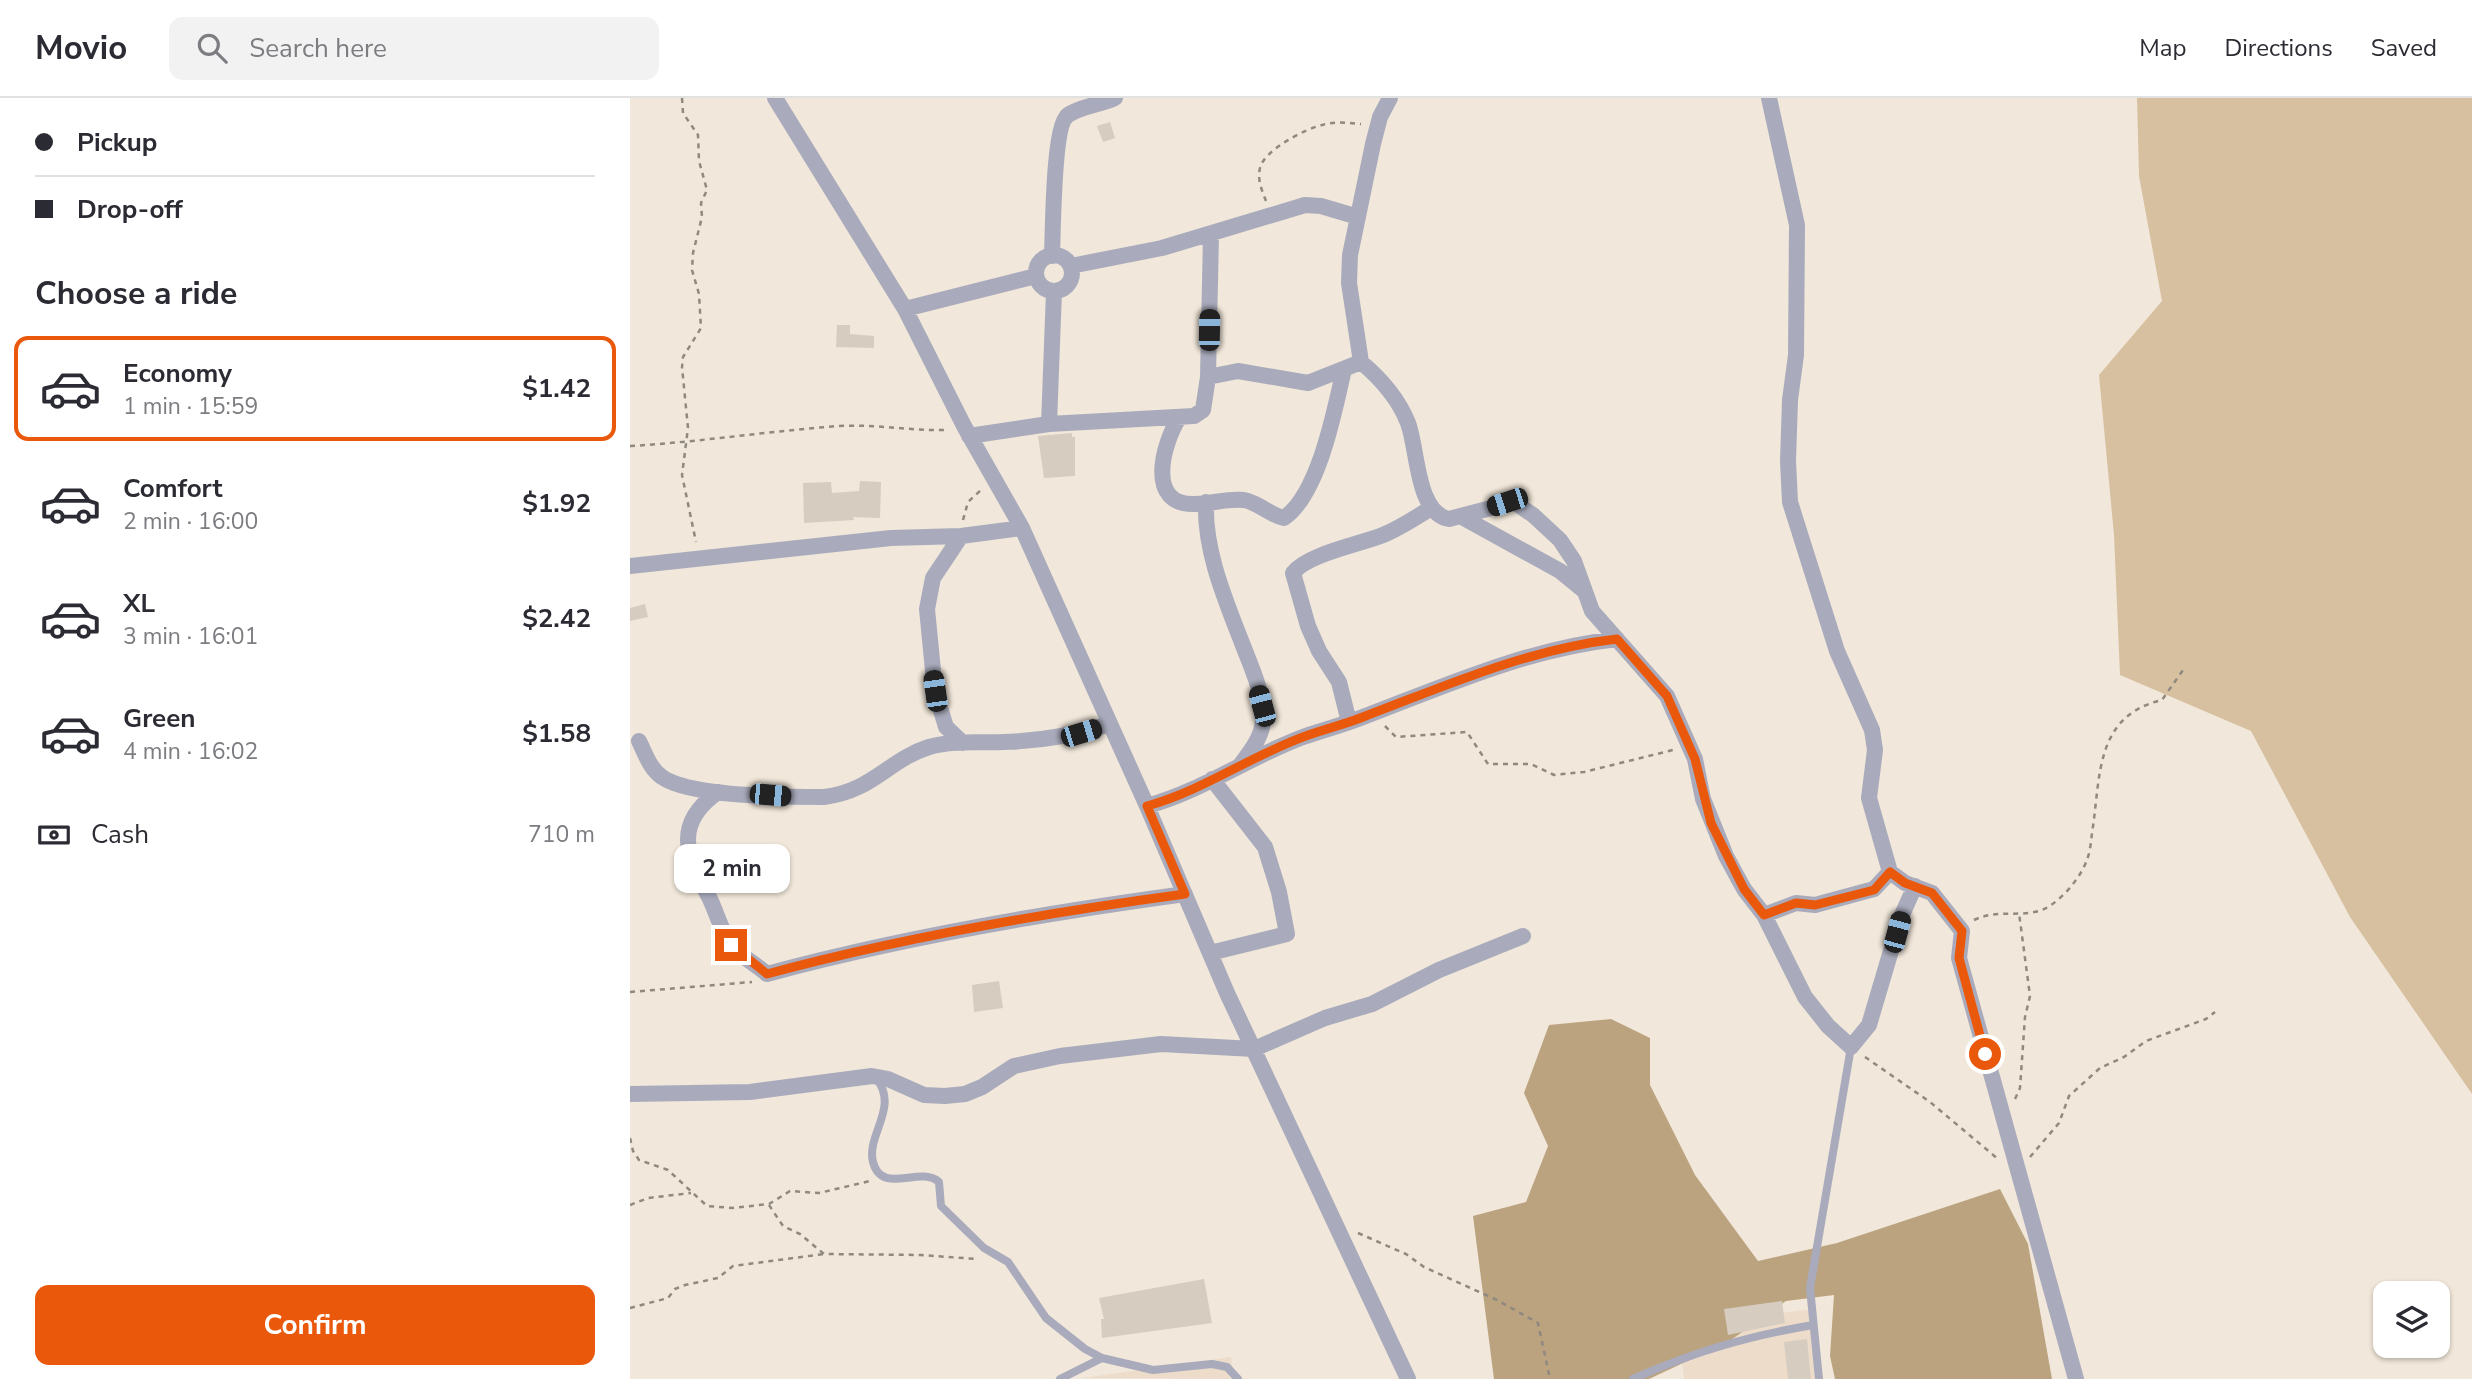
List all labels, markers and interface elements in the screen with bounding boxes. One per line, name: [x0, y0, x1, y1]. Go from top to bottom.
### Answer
search box: [169, 17, 659, 80]
text: Movio: [35, 26, 127, 71]
icon: search: [193, 29, 231, 67]
text: Search here: [249, 31, 387, 66]
text: Map: [2139, 32, 2186, 64]
text: Directions: [2224, 32, 2333, 64]
text: Saved: [2371, 32, 2437, 64]
text: Pickup: [77, 125, 157, 160]
text: Drop-off: [77, 192, 183, 227]
text: Choose a ride: [35, 272, 237, 315]
car: [1199, 309, 1220, 351]
text: Economy: [123, 356, 232, 391]
icon: car: [39, 357, 102, 420]
text: $1.42: [522, 371, 591, 406]
text: 1 min · 15:59: [123, 391, 258, 422]
text: Comfort: [123, 471, 223, 506]
icon: car: [39, 472, 102, 535]
text: $1.92: [522, 486, 591, 521]
car: [1484, 486, 1531, 518]
text: 2 min · 16:00: [123, 506, 258, 537]
text: XL: [123, 586, 155, 621]
icon: car: [39, 587, 102, 650]
text: $2.42: [522, 601, 591, 636]
text: 3 min · 16:01: [123, 621, 258, 652]
car: [922, 669, 949, 713]
car: [1247, 683, 1278, 729]
text: Green: [123, 701, 196, 736]
icon: car: [39, 702, 102, 765]
text: $1.58: [522, 716, 591, 751]
car: [1058, 717, 1105, 749]
text: 4 min · 16:02: [123, 736, 258, 767]
car: [749, 783, 792, 807]
icon: cash: [35, 816, 73, 854]
text: Cash: [91, 817, 149, 852]
text: 710 m: [528, 819, 595, 850]
callout: 2 min: [673, 844, 789, 892]
text: 2 min: [702, 853, 762, 884]
car: [1882, 909, 1913, 955]
route end: [715, 929, 747, 961]
route start: [1969, 1038, 2001, 1070]
map controls: [2373, 1281, 2450, 1358]
button: layers: [2373, 1281, 2450, 1358]
button: Confirm: [35, 1285, 595, 1365]

